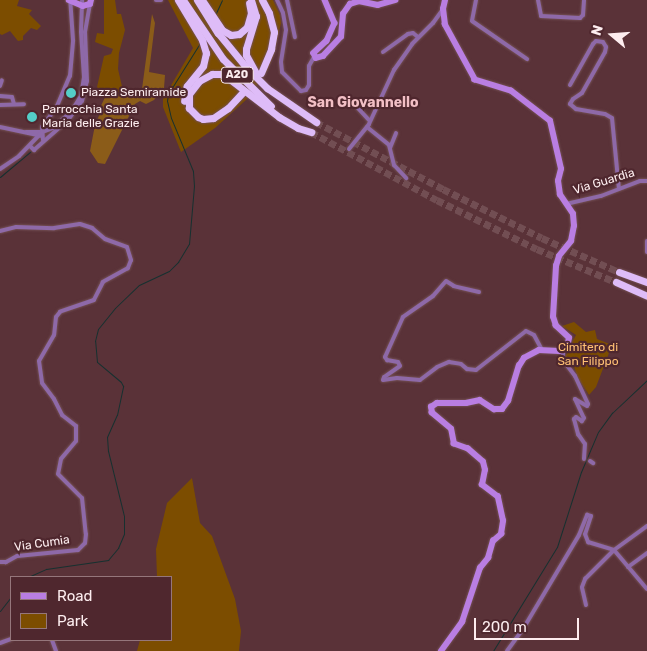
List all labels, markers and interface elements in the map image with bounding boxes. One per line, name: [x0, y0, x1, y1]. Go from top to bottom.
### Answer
north arrow: [587, 10, 637, 60]
text: N: [588, 23, 607, 38]
road number: A20: [220, 66, 254, 84]
place label: Piazza Semiramide: [81, 86, 186, 100]
marker: Piazza Semiramide: [65, 87, 77, 99]
district label: San Giovannello: [307, 95, 419, 111]
place label: Parrocchia Santa Maria delle Grazie: [42, 103, 140, 131]
marker: Parrocchia Santa Maria delle Grazie: [26, 111, 38, 123]
street label: Via Guardia: [572, 166, 636, 198]
park label: Cimitero di San Filippo: [557, 341, 619, 369]
street label: Via Cumia: [13, 533, 71, 555]
legend: [10, 576, 172, 641]
text: Road: [57, 587, 93, 605]
scale bar: [477, 608, 582, 640]
text: Park: [57, 612, 88, 630]
text: 200 m: [482, 618, 527, 636]

